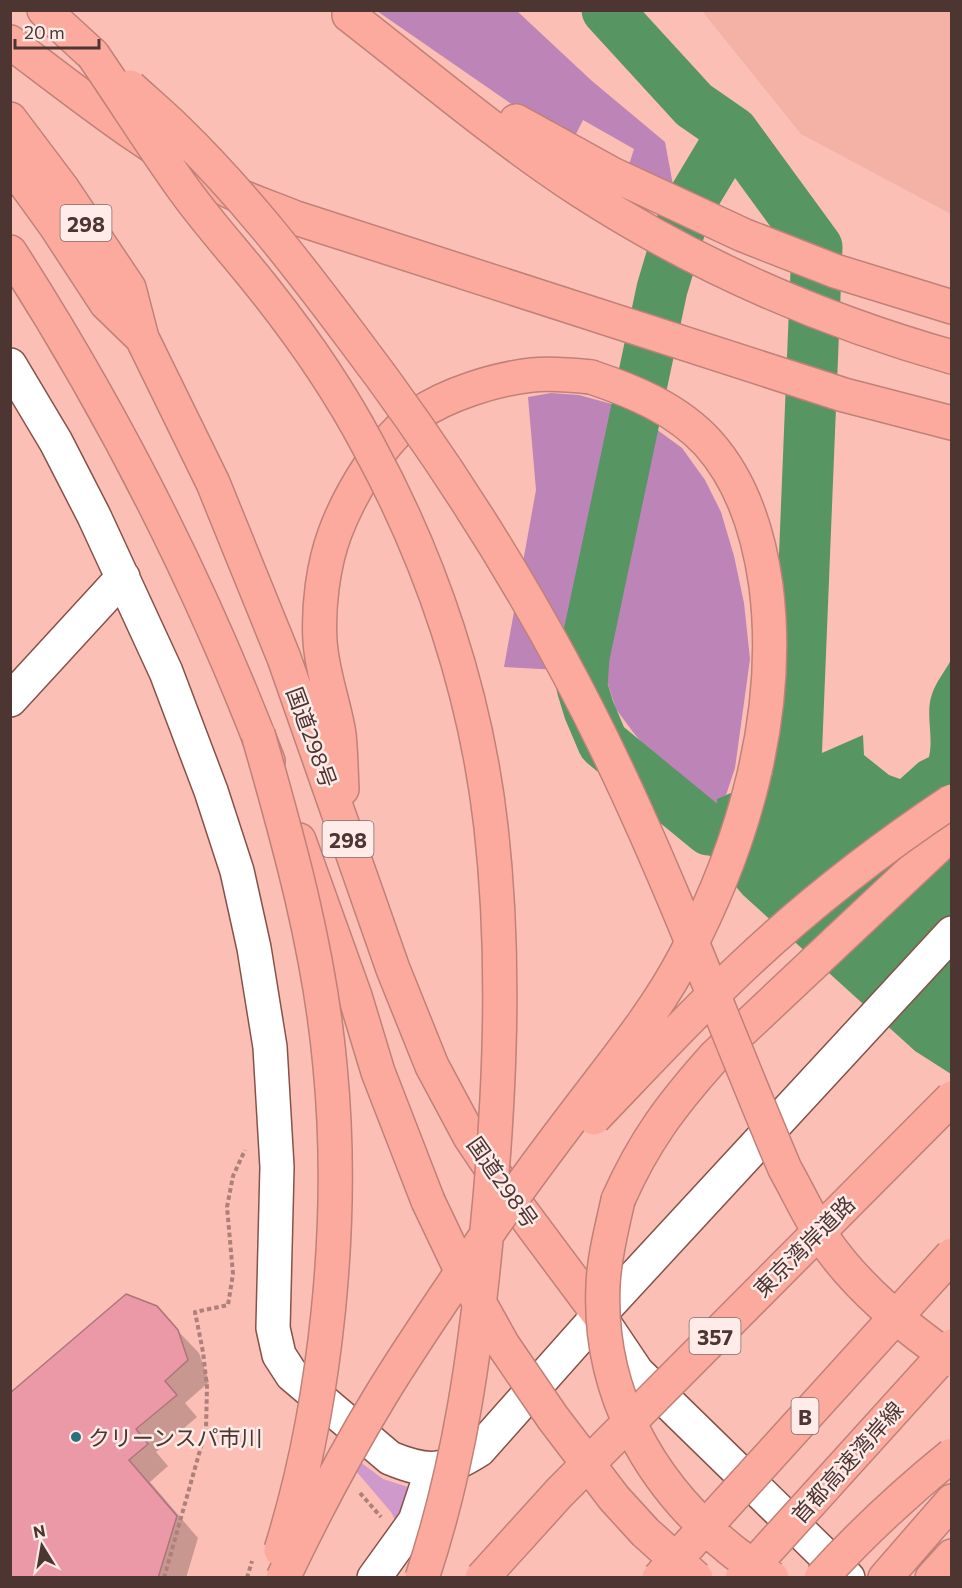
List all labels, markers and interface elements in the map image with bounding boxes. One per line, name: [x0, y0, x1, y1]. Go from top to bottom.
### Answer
scale bar: [15, 12, 99, 50]
text: 20 m: [24, 21, 65, 43]
road number: 298: [60, 205, 112, 241]
street label: 国道298号: [281, 683, 343, 791]
road number: 298: [322, 821, 374, 857]
street label: 国道298号: [462, 1131, 544, 1233]
street label: 東京湾岸道路: [748, 1190, 860, 1302]
road number: 357: [690, 1318, 740, 1354]
street label: 首都高速湾岸線: [785, 1396, 909, 1528]
road number: B: [792, 1398, 818, 1434]
place label: クリーンスパ市川: [88, 1424, 262, 1451]
marker: クリーンスパ市川: [69, 1430, 83, 1444]
north arrow: [12, 1516, 72, 1576]
text: N: [31, 1520, 47, 1541]

